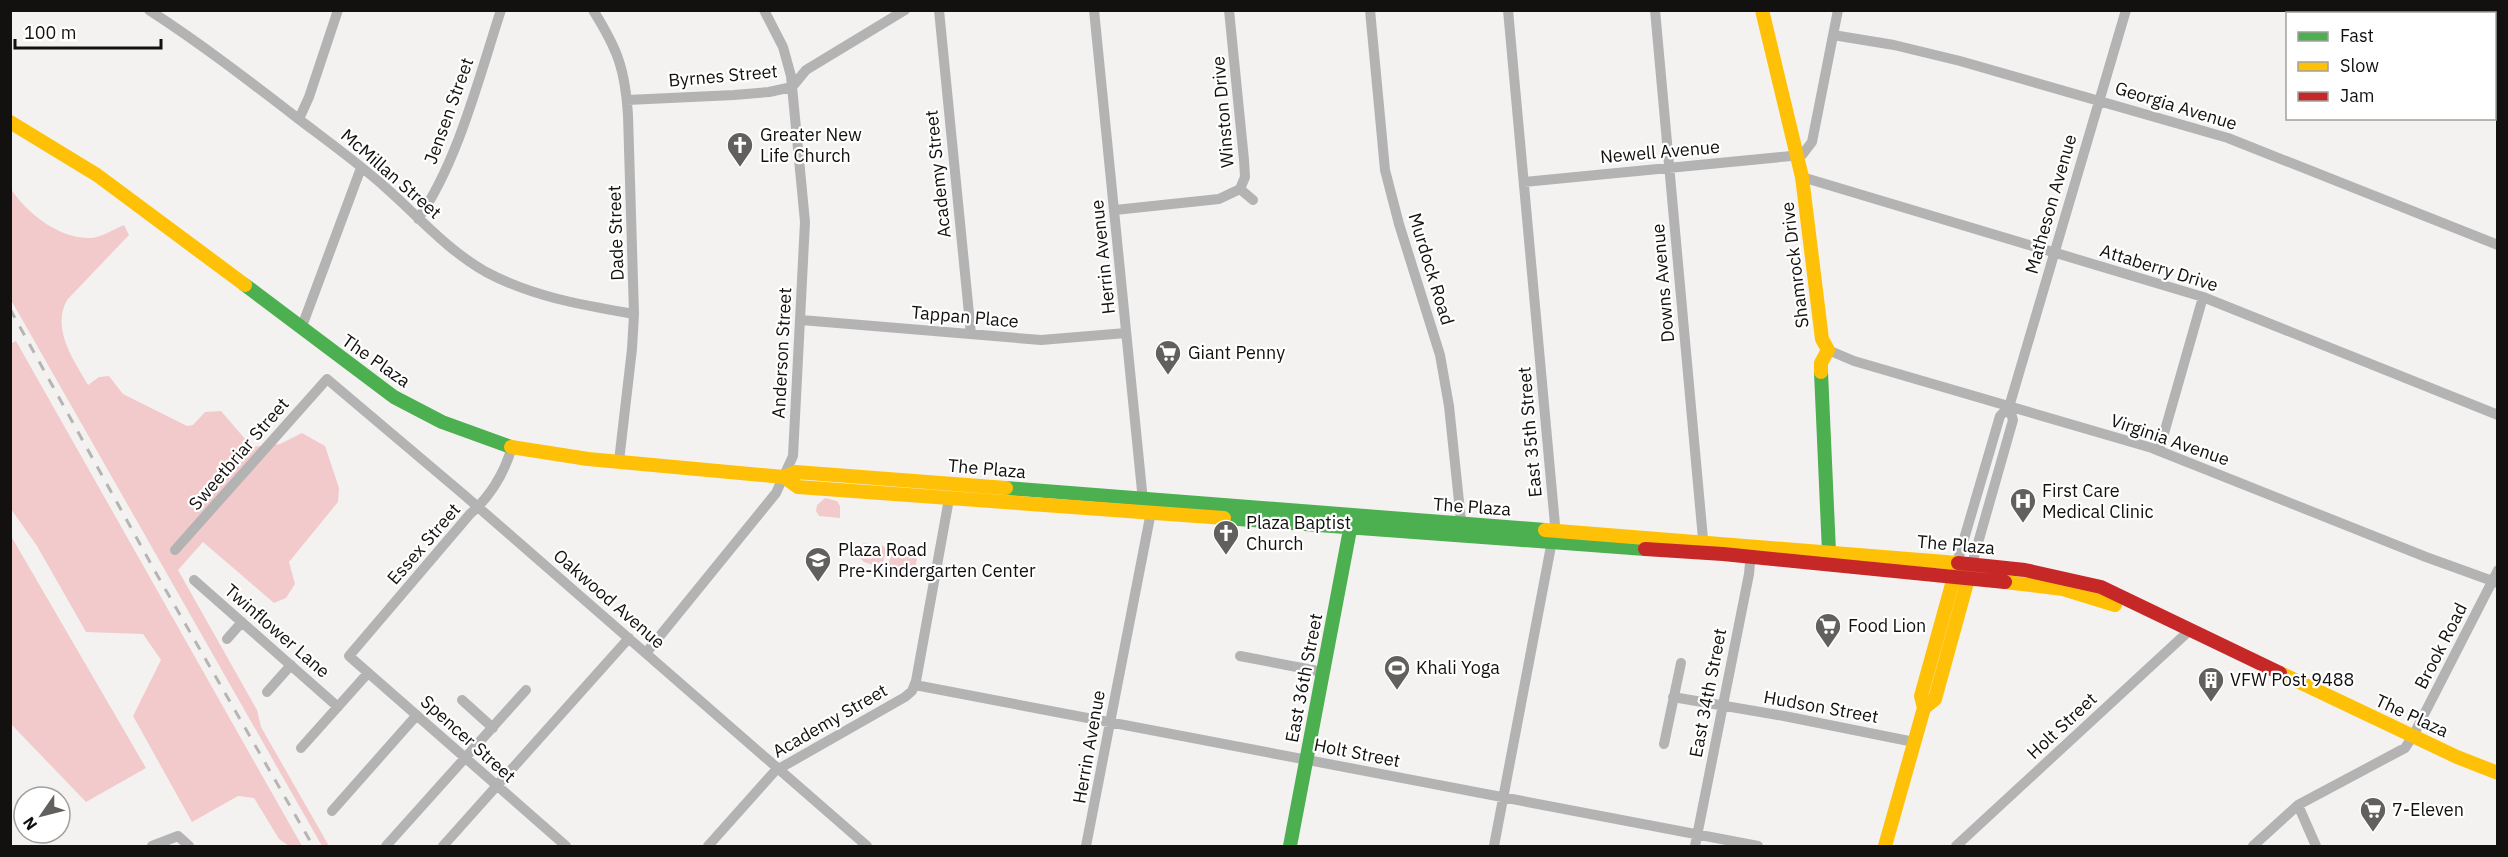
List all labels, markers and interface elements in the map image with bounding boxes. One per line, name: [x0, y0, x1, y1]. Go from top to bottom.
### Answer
scale bar: [15, 12, 160, 50]
legend: [2286, 12, 2496, 120]
text: 100 m: [24, 21, 76, 44]
text: Fast: [2340, 24, 2374, 47]
street label: Jensen Street: [419, 54, 478, 167]
text: Slow: [2340, 54, 2379, 77]
street label: Winston Drive: [1206, 55, 1239, 169]
street label: Byrnes Street: [667, 59, 779, 92]
street label: Georgia Avenue: [2112, 76, 2240, 135]
text: Jam: [2340, 84, 2375, 107]
street label: Academy Street: [919, 109, 956, 239]
place label: Greater New Life Church: [760, 123, 862, 167]
street label: McMillan Street: [336, 124, 446, 224]
church icon: Greater New Life Church: [725, 130, 755, 168]
street label: Matheson Avenue: [2020, 131, 2081, 276]
street label: Newell Avenue: [1599, 135, 1721, 168]
street label: Dade Street: [602, 185, 629, 281]
street label: Herrin Avenue: [1085, 199, 1120, 315]
street label: Shamrock Drive: [1775, 200, 1814, 330]
street label: Murdock Road: [1404, 210, 1459, 328]
street label: Downs Avenue: [1646, 223, 1679, 343]
street label: Attaberry Drive: [2097, 239, 2221, 296]
street label: Anderson Street: [767, 287, 796, 419]
street label: Tappan Place: [910, 300, 1020, 333]
street label: The Plaza: [338, 329, 415, 393]
supermarket icon: Giant Penny: [1153, 338, 1183, 376]
place label: Giant Penny: [1188, 341, 1285, 364]
street label: East 35th Street: [1512, 366, 1547, 498]
street label: Sweetbriar Street: [183, 393, 294, 515]
street label: Virginia Avenue: [2108, 408, 2233, 471]
street label: The Plaza: [947, 454, 1027, 483]
place label: First Care Medical Clinic: [2042, 479, 2154, 523]
hospital icon: First Care Medical Clinic: [2008, 486, 2038, 524]
street label: The Plaza: [1432, 492, 1512, 521]
street label: Essex Street: [382, 498, 465, 589]
place label: Plaza Baptist Church: [1246, 511, 1351, 555]
church icon: Plaza Baptist Church: [1211, 518, 1241, 556]
street label: The Plaza: [1916, 530, 1996, 559]
place label: Plaza Road Pre-Kindergarten Center: [838, 538, 1036, 582]
street label: Oakwood Avenue: [549, 544, 670, 653]
school or university icon: Plaza Road Pre-Kindergarten Center: [803, 545, 833, 583]
street label: Twinflower Lane: [220, 579, 335, 683]
street label: Brook Road: [2409, 599, 2472, 693]
street label: East 36th Street: [1280, 611, 1327, 744]
supermarket icon: Food Lion: [1813, 611, 1843, 649]
place label: Food Lion: [1848, 614, 1926, 637]
street label: East 34th Street: [1684, 626, 1731, 759]
sports icon: Khali Yoga: [1382, 653, 1412, 691]
place label: Khali Yoga: [1416, 656, 1500, 679]
building icon: VFW Post 9488: [2196, 665, 2226, 703]
place label: VFW Post 9488: [2230, 668, 2354, 691]
street label: Academy Street: [768, 678, 891, 763]
street label: Hudson Street: [1762, 685, 1880, 728]
street label: Holt Street: [2022, 687, 2102, 764]
street label: Herrin Avenue: [1067, 688, 1110, 805]
street label: The Plaza: [2372, 689, 2453, 743]
street label: Spencer Street: [416, 690, 521, 787]
street label: Holt Street: [1312, 733, 1402, 772]
north arrow: [12, 785, 72, 845]
supermarket icon: 7-Eleven: [2358, 795, 2388, 833]
place label: 7-Eleven: [2392, 798, 2464, 821]
text: N: [18, 813, 41, 834]

